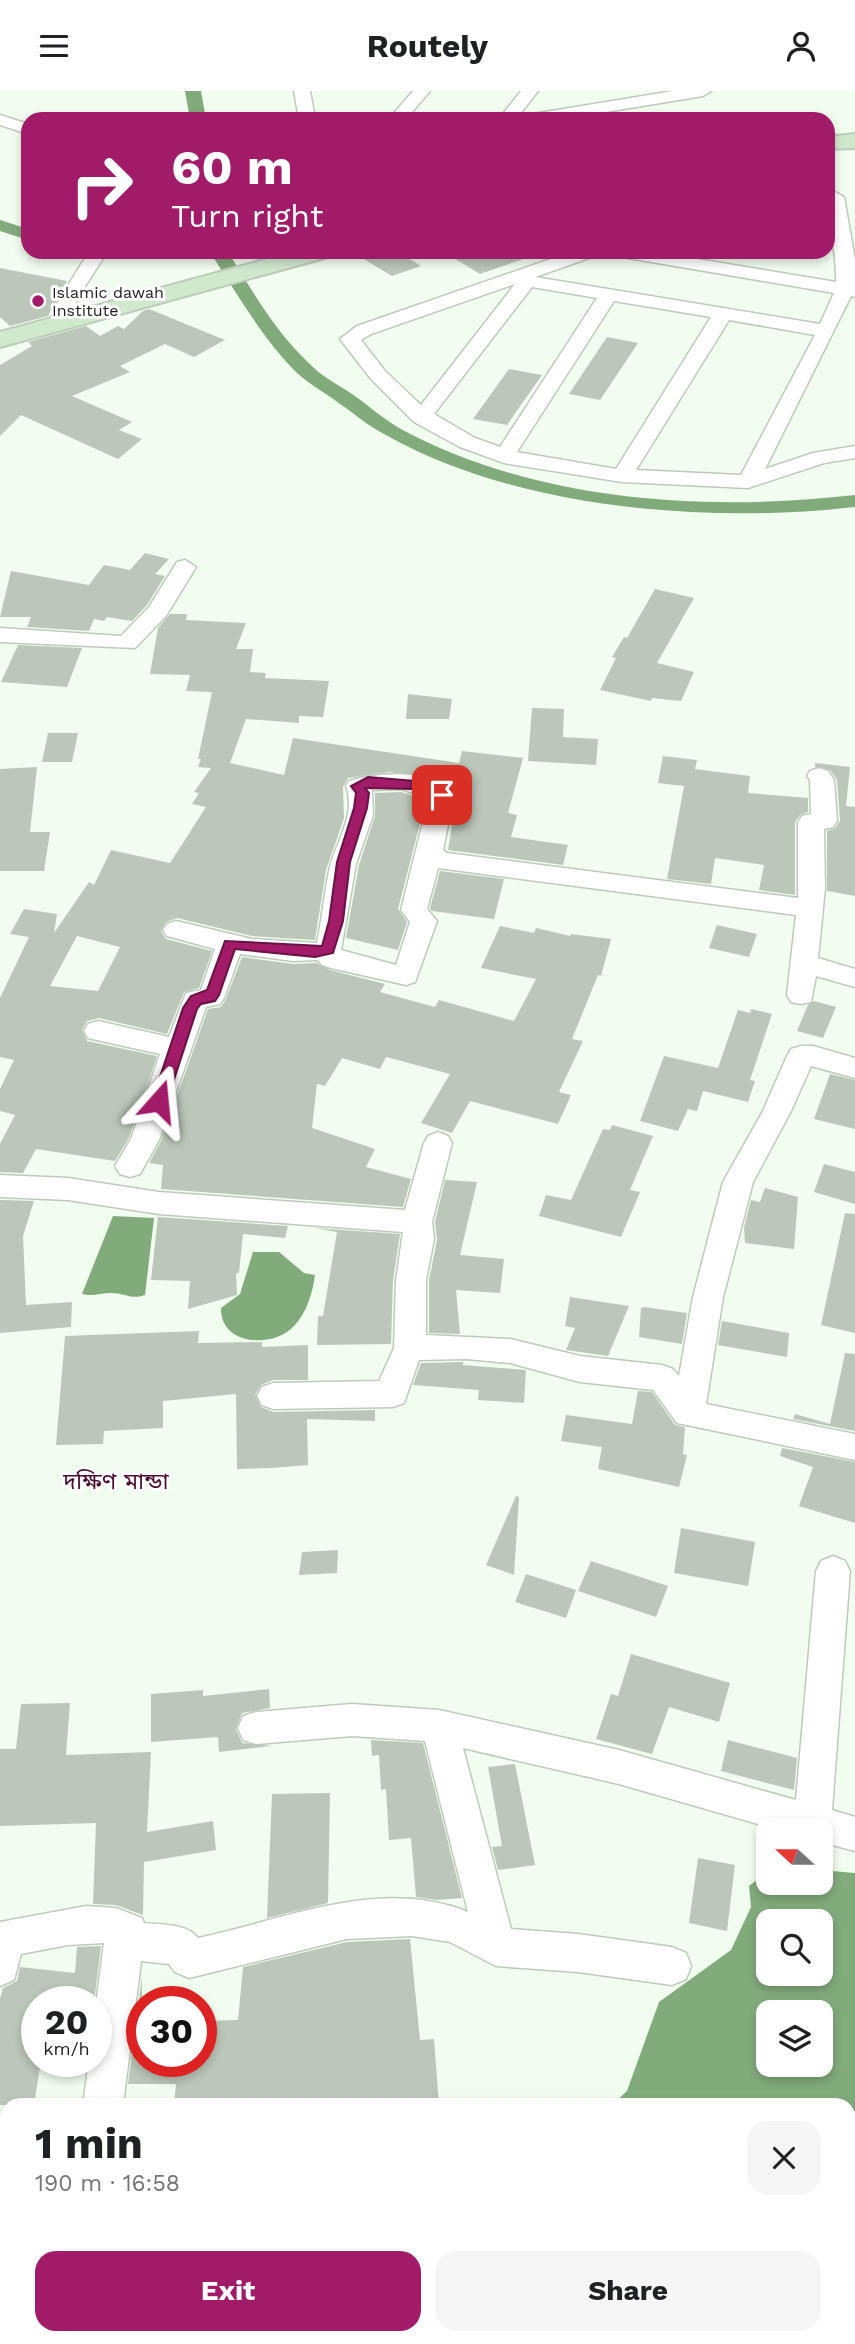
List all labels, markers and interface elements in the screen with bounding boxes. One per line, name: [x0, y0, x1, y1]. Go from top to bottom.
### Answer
icon: menu: [35, 27, 73, 65]
text: Routely: [367, 27, 488, 65]
icon: person: [782, 27, 820, 65]
text: 60 m: [171, 138, 293, 196]
icon: right: [56, 140, 147, 231]
text: Turn right: [171, 197, 323, 235]
place label: Islamic dawah Institute: [52, 283, 164, 320]
marker: Islamic dawah Institute: [30, 293, 46, 309]
pin: [412, 765, 472, 825]
icon: arrive: [423, 776, 461, 814]
position arrow: [122, 1064, 196, 1138]
district label: দক্ষিণ মান্ডা: [62, 1468, 170, 1495]
north arrow: [756, 1818, 833, 1895]
map controls: [756, 1818, 833, 2077]
button: search: [756, 1909, 833, 1986]
speed limit sign: 30: [126, 1986, 217, 2077]
button: layers: [756, 2000, 833, 2077]
text: 20: [45, 2001, 88, 2043]
text: km/h: [43, 2038, 90, 2059]
text: 1 min: [35, 2119, 143, 2168]
button: close: [747, 2121, 821, 2195]
text: 190 m · 16:58: [35, 2170, 180, 2197]
button: Exit: [35, 2251, 421, 2331]
button: Share: [435, 2251, 821, 2331]

